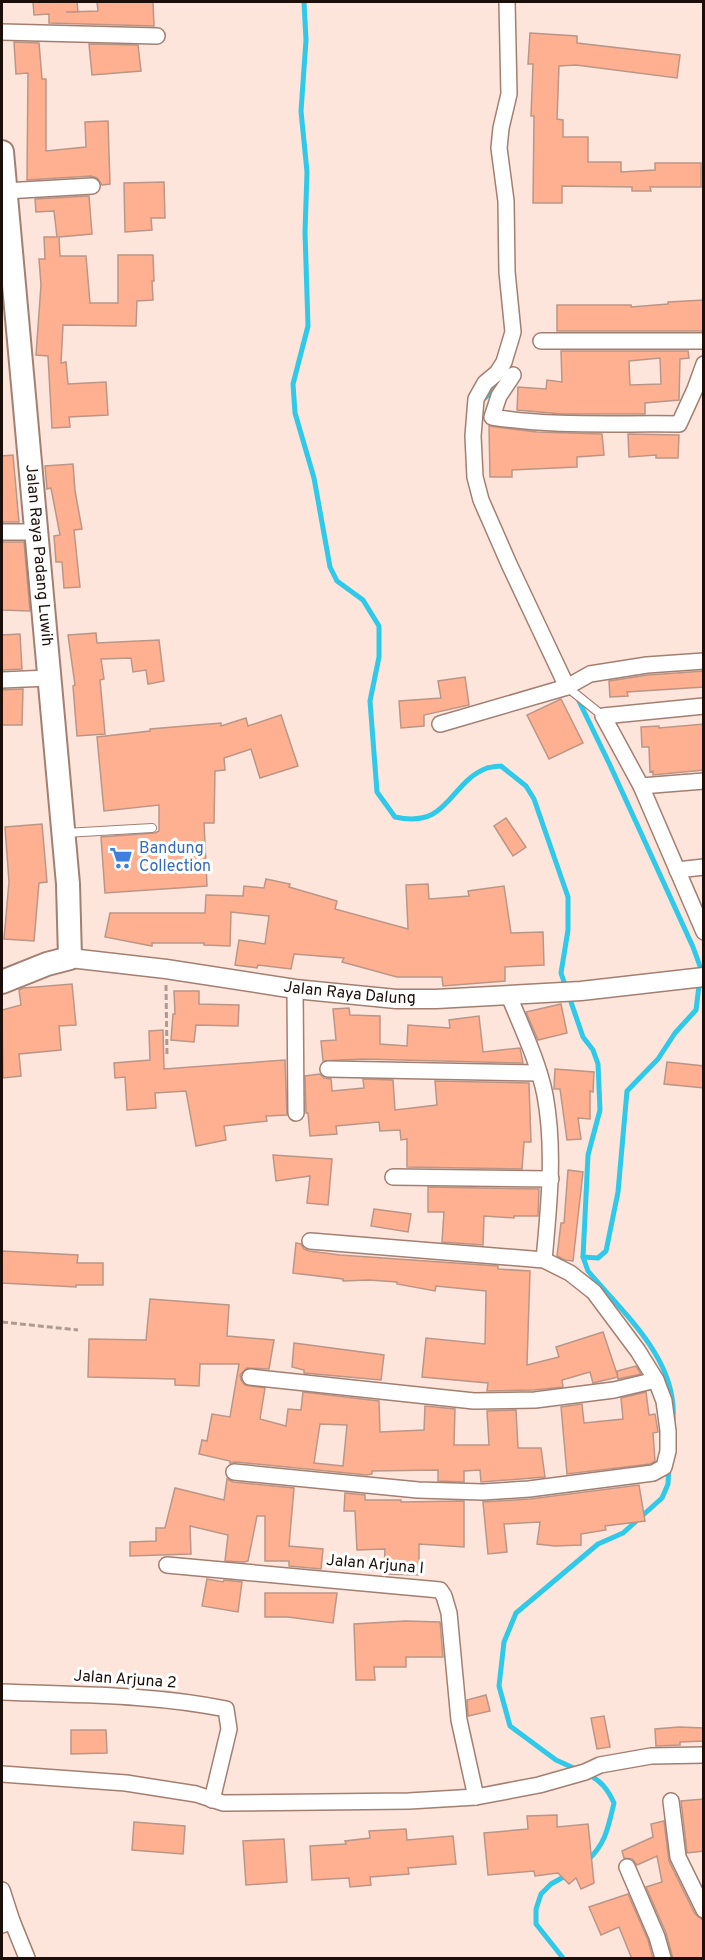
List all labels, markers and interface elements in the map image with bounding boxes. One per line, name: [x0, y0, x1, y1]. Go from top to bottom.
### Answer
street label: Jalan Raya Padang Luwih: [20, 464, 57, 647]
place label: Bandung Collection: [139, 839, 211, 877]
supermarket icon: Bandung Collection: [108, 845, 134, 871]
street label: Jalan Raya Dalung: [282, 977, 416, 1009]
street label: Jalan Arjuna I: [325, 1551, 425, 1579]
street label: Jalan Arjuna 2: [73, 1666, 177, 1694]

